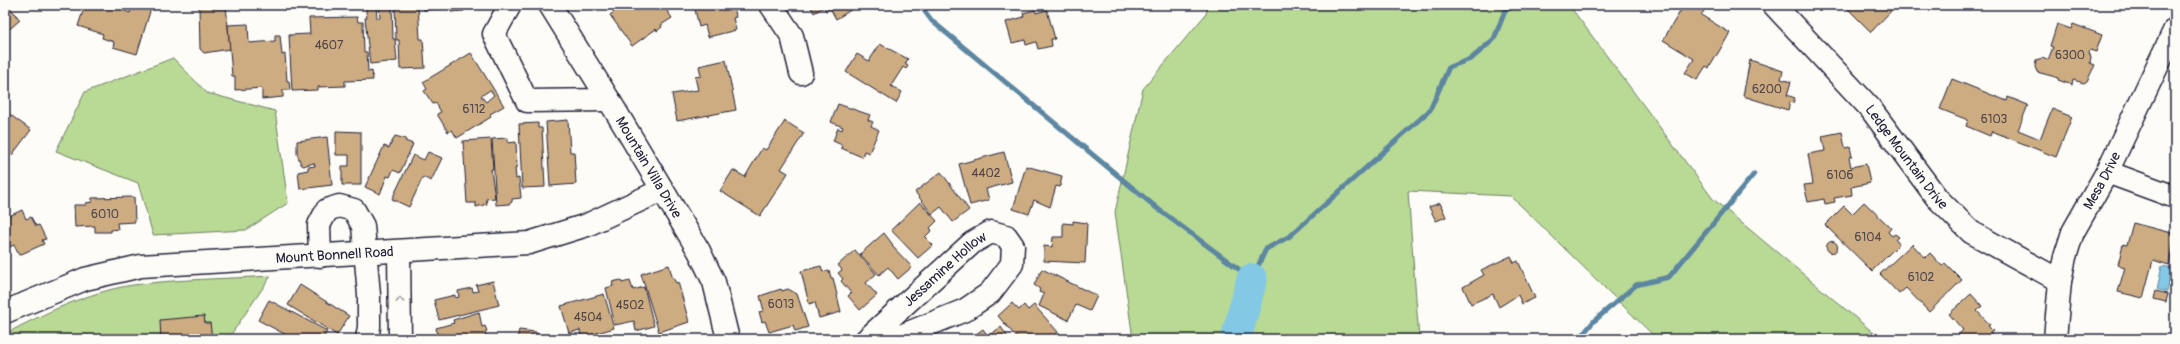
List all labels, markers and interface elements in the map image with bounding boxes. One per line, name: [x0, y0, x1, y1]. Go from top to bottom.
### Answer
house number: 4607: [315, 38, 344, 53]
house number: 6300: [2055, 48, 2085, 63]
house number: 6200: [1752, 82, 1782, 97]
street label: Ledge Mountain Drive: [1862, 101, 1952, 213]
house number: 6112: [462, 102, 486, 117]
house number: 6103: [1981, 112, 2008, 127]
street label: Mountain Villa Drive: [612, 113, 686, 221]
street label: Mesa Drive: [2079, 149, 2124, 212]
house number: 4402: [972, 166, 1001, 181]
house number: 6106: [1827, 168, 1853, 183]
house number: 6010: [91, 207, 119, 222]
street label: Jessamine Hollow: [900, 228, 990, 310]
house number: 6104: [1855, 230, 1881, 245]
street label: Mount Bonnell Road: [275, 243, 394, 266]
house number: 6102: [1908, 270, 1935, 285]
one-way arrow: [396, 297, 405, 303]
house number: 6013: [768, 297, 795, 312]
house number: 4502: [616, 298, 644, 313]
house number: 4504: [574, 310, 602, 325]

